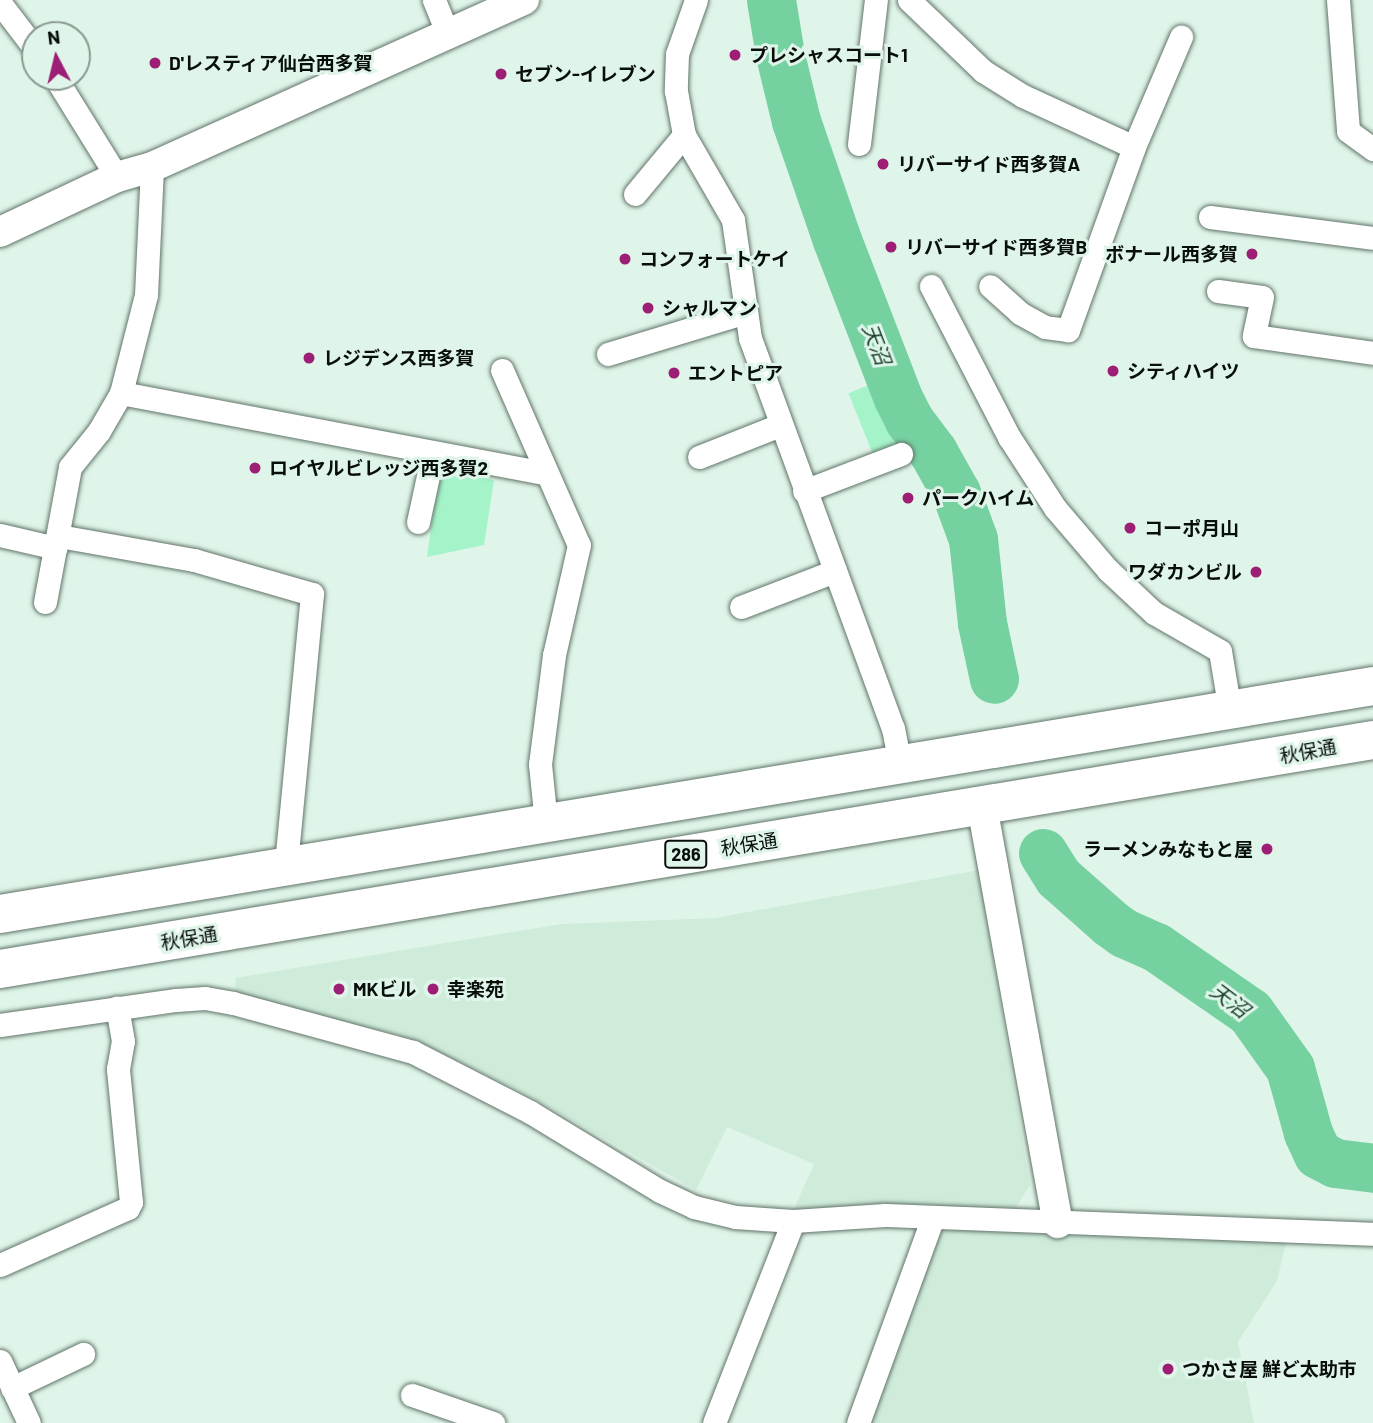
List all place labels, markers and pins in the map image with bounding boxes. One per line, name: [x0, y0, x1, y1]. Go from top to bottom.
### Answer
place label: プレシャスコート1: [749, 44, 908, 66]
marker: プレシャスコート1: [727, 47, 743, 63]
place label: D'レスティア仙台西多賀: [169, 52, 374, 74]
marker: D'レスティア仙台西多賀: [147, 55, 163, 71]
place label: セブン-イレブン: [515, 63, 656, 85]
marker: セブン-イレブン: [493, 66, 509, 82]
place label: リバーサイド西多賀A: [897, 153, 1081, 175]
marker: リバーサイド西多賀A: [875, 156, 891, 172]
place label: リバーサイド西多賀B: [905, 236, 1088, 258]
marker: リバーサイド西多賀B: [883, 239, 899, 255]
place label: ボナール西多賀: [1105, 243, 1238, 265]
marker: ボナール西多賀: [1244, 246, 1260, 262]
place label: コンフォートケイ: [639, 248, 791, 270]
marker: コンフォートケイ: [617, 251, 633, 267]
place label: シャルマン: [662, 297, 757, 319]
marker: シャルマン: [640, 300, 656, 316]
place label: レジデンス西多賀: [323, 347, 475, 369]
marker: レジデンス西多賀: [301, 350, 317, 366]
place label: シティハイツ: [1127, 360, 1241, 382]
place label: エントピア: [688, 362, 783, 384]
marker: シティハイツ: [1105, 363, 1121, 379]
marker: エントピア: [666, 365, 682, 381]
place label: ロイヤルビレッジ西多賀2: [269, 457, 489, 479]
marker: ロイヤルビレッジ西多賀2: [247, 460, 263, 476]
place label: パークハイム: [922, 487, 1036, 509]
marker: パークハイム: [900, 490, 916, 506]
place label: コーポ月山: [1144, 517, 1239, 539]
marker: コーポ月山: [1122, 520, 1138, 536]
place label: ワダカンビル: [1128, 561, 1242, 583]
marker: ワダカンビル: [1248, 564, 1264, 580]
place label: ラーメンみなもと屋: [1082, 838, 1253, 860]
marker: ラーメンみなもと屋: [1259, 841, 1275, 857]
place label: MKビル: [353, 978, 416, 1000]
place label: 幸楽苑: [447, 978, 504, 1000]
marker: MKビル: [331, 981, 347, 997]
marker: 幸楽苑: [425, 981, 441, 997]
place label: つかさ屋 鮮ど太助市: [1182, 1358, 1357, 1380]
marker: つかさ屋 鮮ど太助市: [1160, 1361, 1176, 1377]

